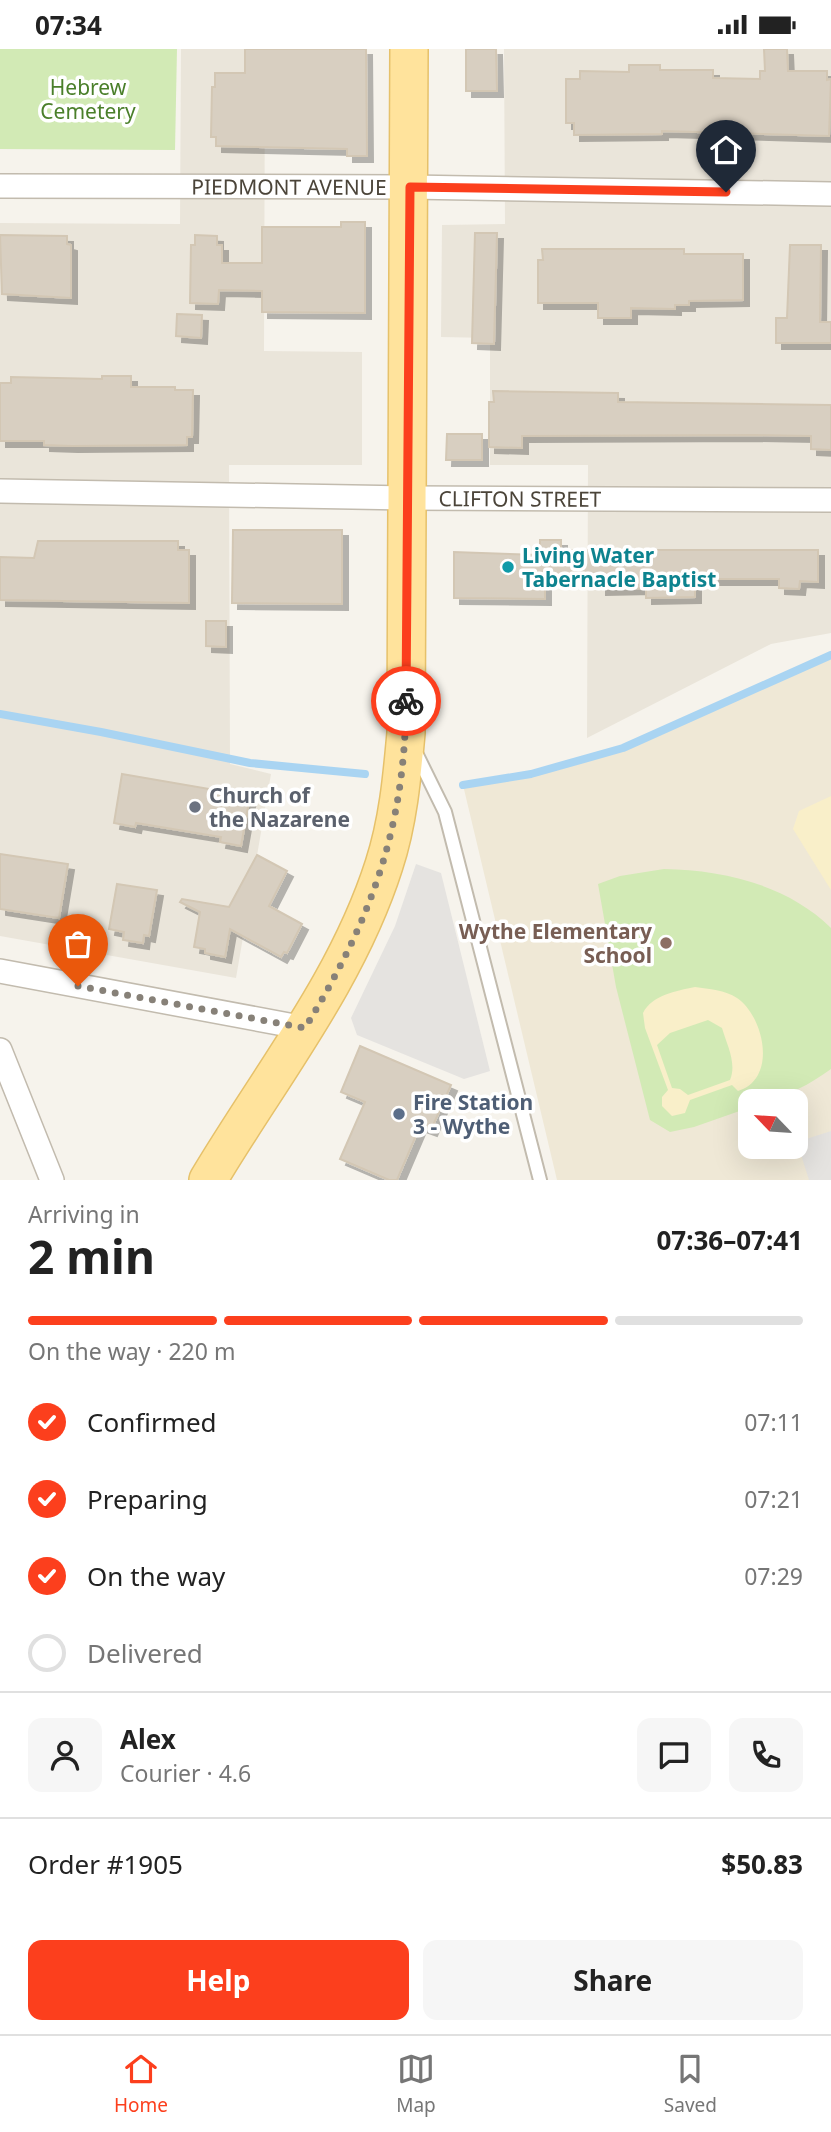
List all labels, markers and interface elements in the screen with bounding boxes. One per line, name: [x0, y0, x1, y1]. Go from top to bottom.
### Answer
text: 07:34: [35, 7, 102, 43]
park label: Hebrew Cemetery: [40, 73, 136, 125]
pin: [696, 120, 756, 192]
icon: home: [707, 131, 745, 169]
street label: PIEDMONT AVENUE: [191, 172, 387, 201]
street label: CLIFTON STREET: [438, 484, 602, 513]
place label: Living Water Tabernacle Baptist: [522, 541, 716, 593]
marker: Living Water Tabernacle Baptist: [500, 559, 516, 575]
courier: [371, 666, 441, 736]
icon: bike: [387, 682, 425, 720]
place label: Church of the Nazarene: [209, 781, 350, 833]
marker: Church of the Nazarene: [187, 799, 203, 815]
pin: [48, 914, 108, 986]
place label: Wythe Elementary School: [459, 917, 652, 969]
icon: bag: [59, 925, 97, 963]
marker: Wythe Elementary School: [658, 935, 674, 951]
place label: Fire Station 3 - Wythe: [413, 1088, 533, 1140]
north arrow: [738, 1089, 808, 1159]
map controls: [738, 1089, 808, 1159]
marker: Fire Station 3 - Wythe: [391, 1106, 407, 1122]
text: Arriving in: [28, 1198, 140, 1230]
text: 07:36–07:41: [656, 1222, 803, 1258]
text: 2 min: [28, 1225, 155, 1287]
text: On the way · 220 m: [28, 1335, 235, 1367]
icon: check: [28, 1403, 66, 1441]
text: Confirmed: [87, 1404, 217, 1440]
text: 07:11: [744, 1406, 803, 1438]
icon: check: [28, 1480, 66, 1518]
text: Preparing: [87, 1481, 208, 1517]
text: 07:21: [744, 1483, 803, 1515]
icon: check: [28, 1557, 66, 1595]
text: On the way: [87, 1558, 225, 1594]
text: 07:29: [744, 1560, 803, 1592]
text: Delivered: [87, 1635, 203, 1671]
button: person: [28, 1718, 102, 1792]
button: chat: [637, 1718, 711, 1792]
button: phone: [729, 1718, 803, 1792]
text: Alex: [120, 1721, 176, 1757]
text: Courier · 4.6: [120, 1757, 251, 1789]
text: Order #1905: [28, 1846, 183, 1882]
text: $50.83: [721, 1846, 803, 1882]
button: Help: [28, 1940, 409, 2020]
button: Share: [423, 1940, 803, 2020]
tab: Home: [114, 2050, 168, 2118]
tab: Map: [396, 2050, 436, 2118]
tab: Saved: [664, 2050, 717, 2118]

